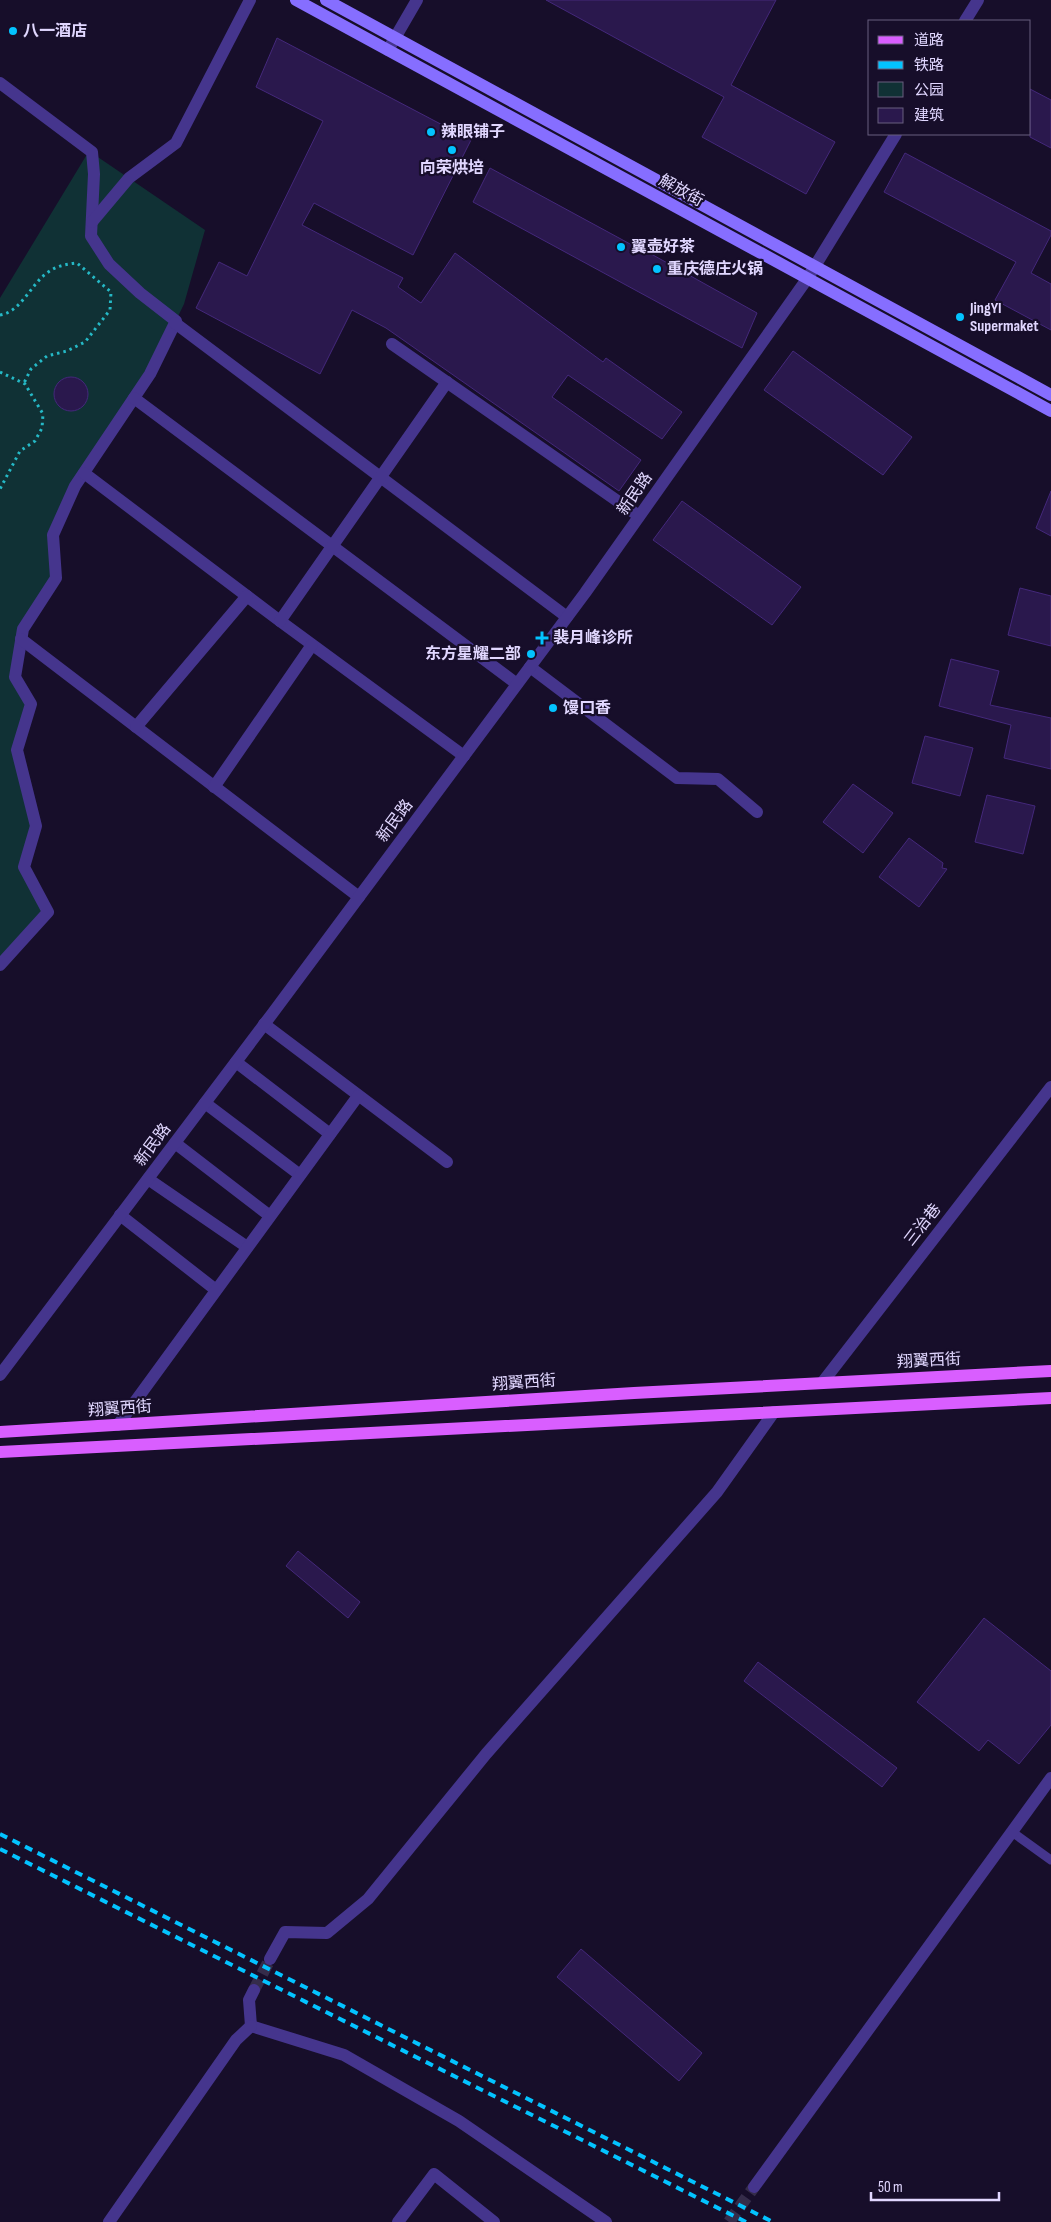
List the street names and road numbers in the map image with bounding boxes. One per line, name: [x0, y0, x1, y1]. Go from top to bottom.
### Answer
street label: 解放街: [655, 171, 707, 211]
street label: 新民路: [613, 469, 657, 519]
street label: 新民路: [373, 796, 417, 846]
street label: 新民路: [131, 1120, 175, 1170]
street label: 三治巷: [901, 1200, 945, 1250]
street label: 翔翼西街: [897, 1350, 961, 1372]
street label: 翔翼西街: [491, 1371, 557, 1395]
street label: 翔翼西街: [87, 1397, 153, 1421]

